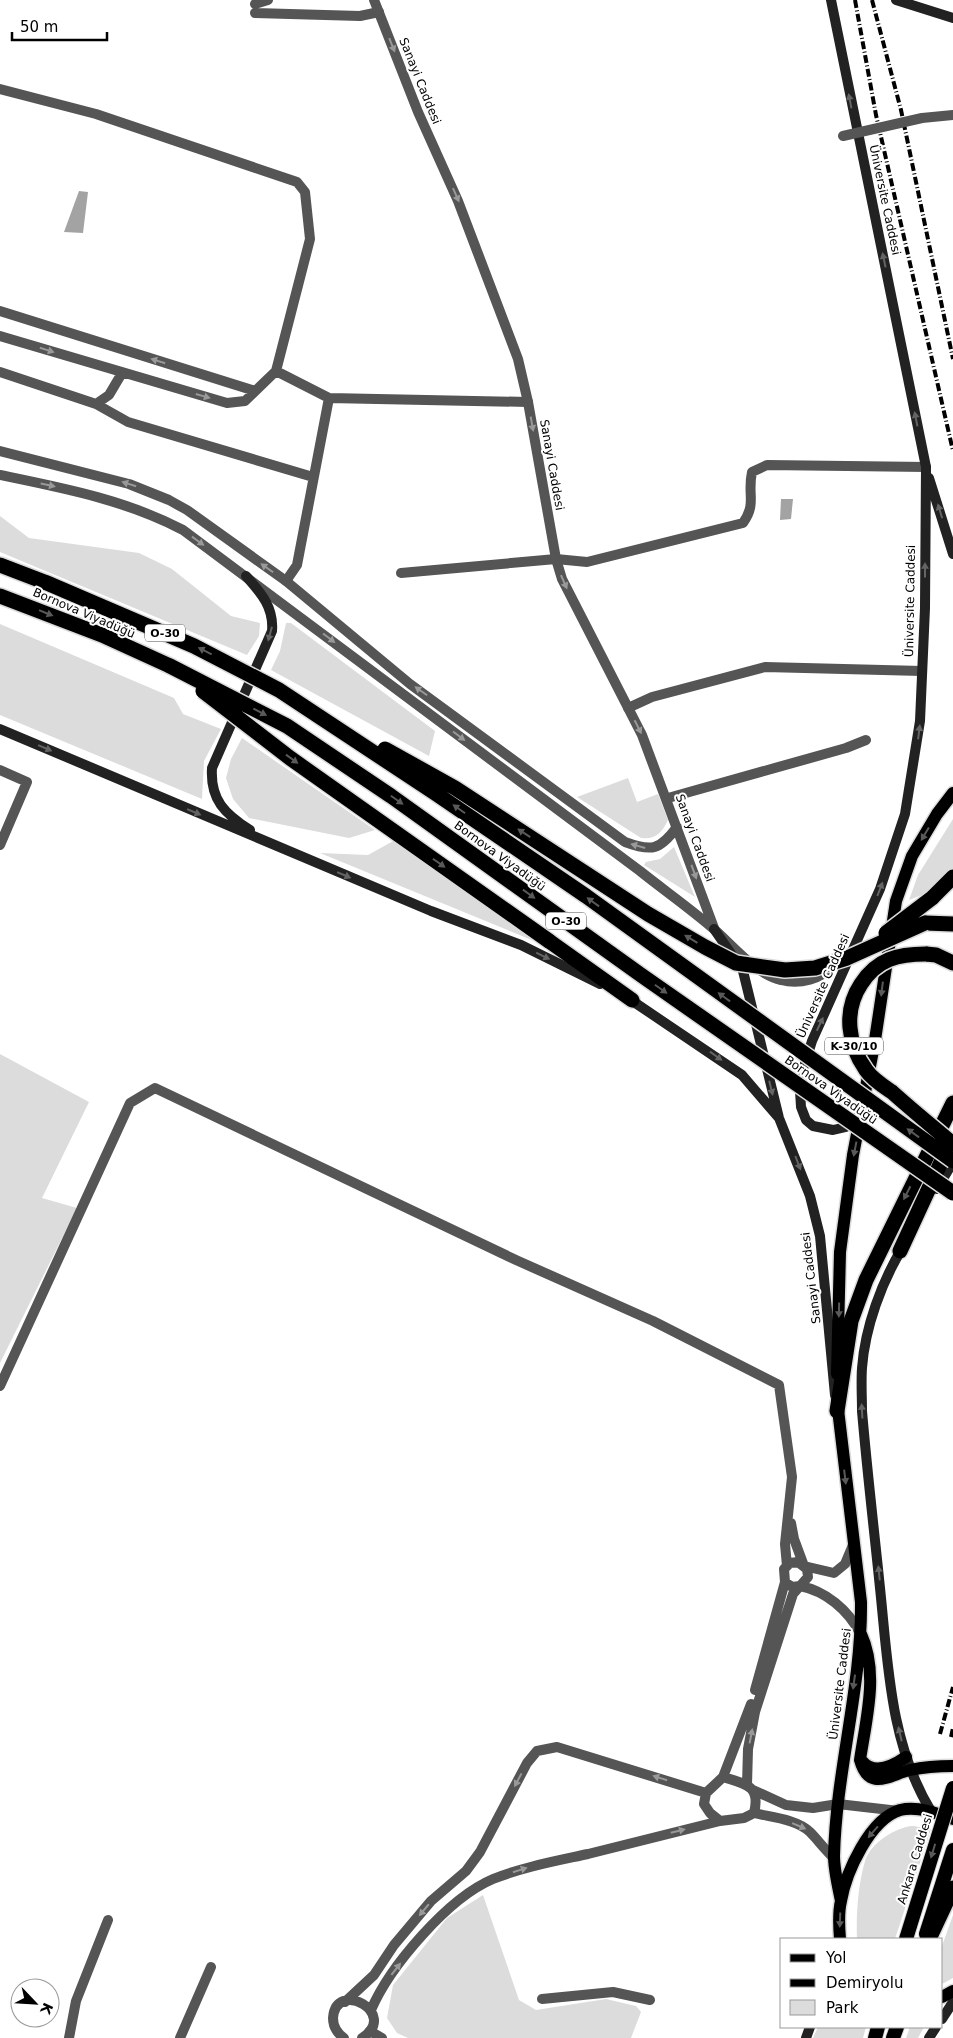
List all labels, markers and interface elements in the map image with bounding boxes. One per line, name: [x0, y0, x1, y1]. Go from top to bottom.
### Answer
scale bar: [12, 10, 108, 42]
text: 50 m: [20, 18, 58, 36]
street label: Sanayi Caddesi: [396, 36, 444, 126]
one-way arrow: [388, 38, 396, 53]
one-way arrow: [846, 93, 854, 109]
street label: Üniversite Caddesi: [866, 143, 906, 257]
one-way arrow: [452, 188, 460, 202]
one-way arrow: [880, 252, 888, 268]
one-way arrow: [39, 347, 54, 355]
one-way arrow: [151, 356, 166, 364]
one-way arrow: [195, 392, 210, 400]
one-way arrow: [912, 411, 920, 427]
one-way arrow: [528, 416, 536, 432]
street label: Sanayi Caddesi: [537, 418, 567, 512]
one-way arrow: [121, 480, 136, 488]
one-way arrow: [40, 481, 55, 489]
one-way arrow: [935, 503, 943, 518]
one-way arrow: [192, 536, 205, 546]
street label: Üniversite Caddesi: [900, 545, 918, 657]
one-way arrow: [921, 561, 929, 577]
one-way arrow: [260, 563, 274, 573]
one-way arrow: [560, 575, 569, 590]
street label: Bornova Viyadüğü: [31, 585, 137, 641]
one-way arrow: [39, 609, 53, 617]
road number: O-30: [145, 624, 185, 641]
one-way arrow: [266, 626, 274, 641]
one-way arrow: [322, 633, 335, 644]
one-way arrow: [198, 647, 212, 655]
one-way arrow: [414, 686, 428, 696]
one-way arrow: [253, 708, 267, 716]
one-way arrow: [634, 720, 642, 734]
one-way arrow: [915, 724, 923, 740]
one-way arrow: [452, 731, 466, 741]
one-way arrow: [38, 744, 53, 752]
one-way arrow: [285, 754, 299, 764]
street label: Sanayi Caddesi: [673, 792, 717, 884]
one-way arrow: [390, 795, 403, 805]
one-way arrow: [452, 804, 466, 814]
one-way arrow: [187, 808, 201, 816]
street label: Bornova Viyadüğü: [452, 818, 548, 894]
one-way arrow: [921, 827, 930, 840]
one-way arrow: [518, 828, 531, 838]
one-way arrow: [630, 842, 646, 850]
one-way arrow: [432, 858, 446, 868]
one-way arrow: [691, 865, 698, 880]
one-way arrow: [337, 871, 351, 879]
one-way arrow: [876, 881, 884, 896]
one-way arrow: [522, 889, 535, 899]
one-way arrow: [587, 896, 600, 907]
road number: O-30: [546, 912, 586, 929]
street label: Üniversite Caddesi: [792, 931, 852, 1040]
one-way arrow: [684, 935, 697, 944]
one-way arrow: [536, 952, 550, 960]
one-way arrow: [878, 981, 886, 997]
one-way arrow: [654, 984, 668, 994]
one-way arrow: [718, 992, 731, 1002]
one-way arrow: [816, 1017, 824, 1031]
road number: K-30/10: [825, 1038, 883, 1054]
one-way arrow: [709, 1051, 723, 1061]
street label: Bornova Viyadüğü: [782, 1053, 880, 1127]
one-way arrow: [768, 1081, 776, 1096]
one-way arrow: [906, 1129, 919, 1139]
one-way arrow: [850, 1141, 858, 1157]
one-way arrow: [794, 1156, 802, 1170]
one-way arrow: [903, 1186, 911, 1200]
street label: Sanayi Caddesi: [798, 1231, 824, 1325]
one-way arrow: [835, 1302, 843, 1318]
one-way arrow: [858, 1403, 866, 1419]
one-way arrow: [841, 1469, 849, 1485]
one-way arrow: [875, 1565, 883, 1581]
street label: Üniversite Caddesi: [824, 1627, 854, 1741]
one-way arrow: [850, 1675, 858, 1691]
one-way arrow: [896, 1726, 904, 1741]
one-way arrow: [747, 1728, 755, 1744]
one-way arrow: [514, 1773, 522, 1787]
one-way arrow: [652, 1774, 667, 1782]
street label: Ankara Caddesi: [895, 1812, 935, 1906]
one-way arrow: [792, 1823, 806, 1831]
one-way arrow: [868, 1826, 879, 1838]
one-way arrow: [671, 1827, 686, 1835]
one-way arrow: [929, 1843, 937, 1858]
one-way arrow: [513, 1866, 528, 1873]
one-way arrow: [418, 1903, 429, 1916]
one-way arrow: [835, 1912, 843, 1928]
legend: [780, 1938, 943, 2028]
text: Yol: [825, 1949, 847, 1967]
one-way arrow: [390, 1963, 401, 1976]
text: Demiryolu: [826, 1974, 903, 1992]
north arrow: [10, 1978, 60, 2028]
text: Park: [826, 1999, 859, 2017]
text: K: [37, 2000, 56, 2018]

